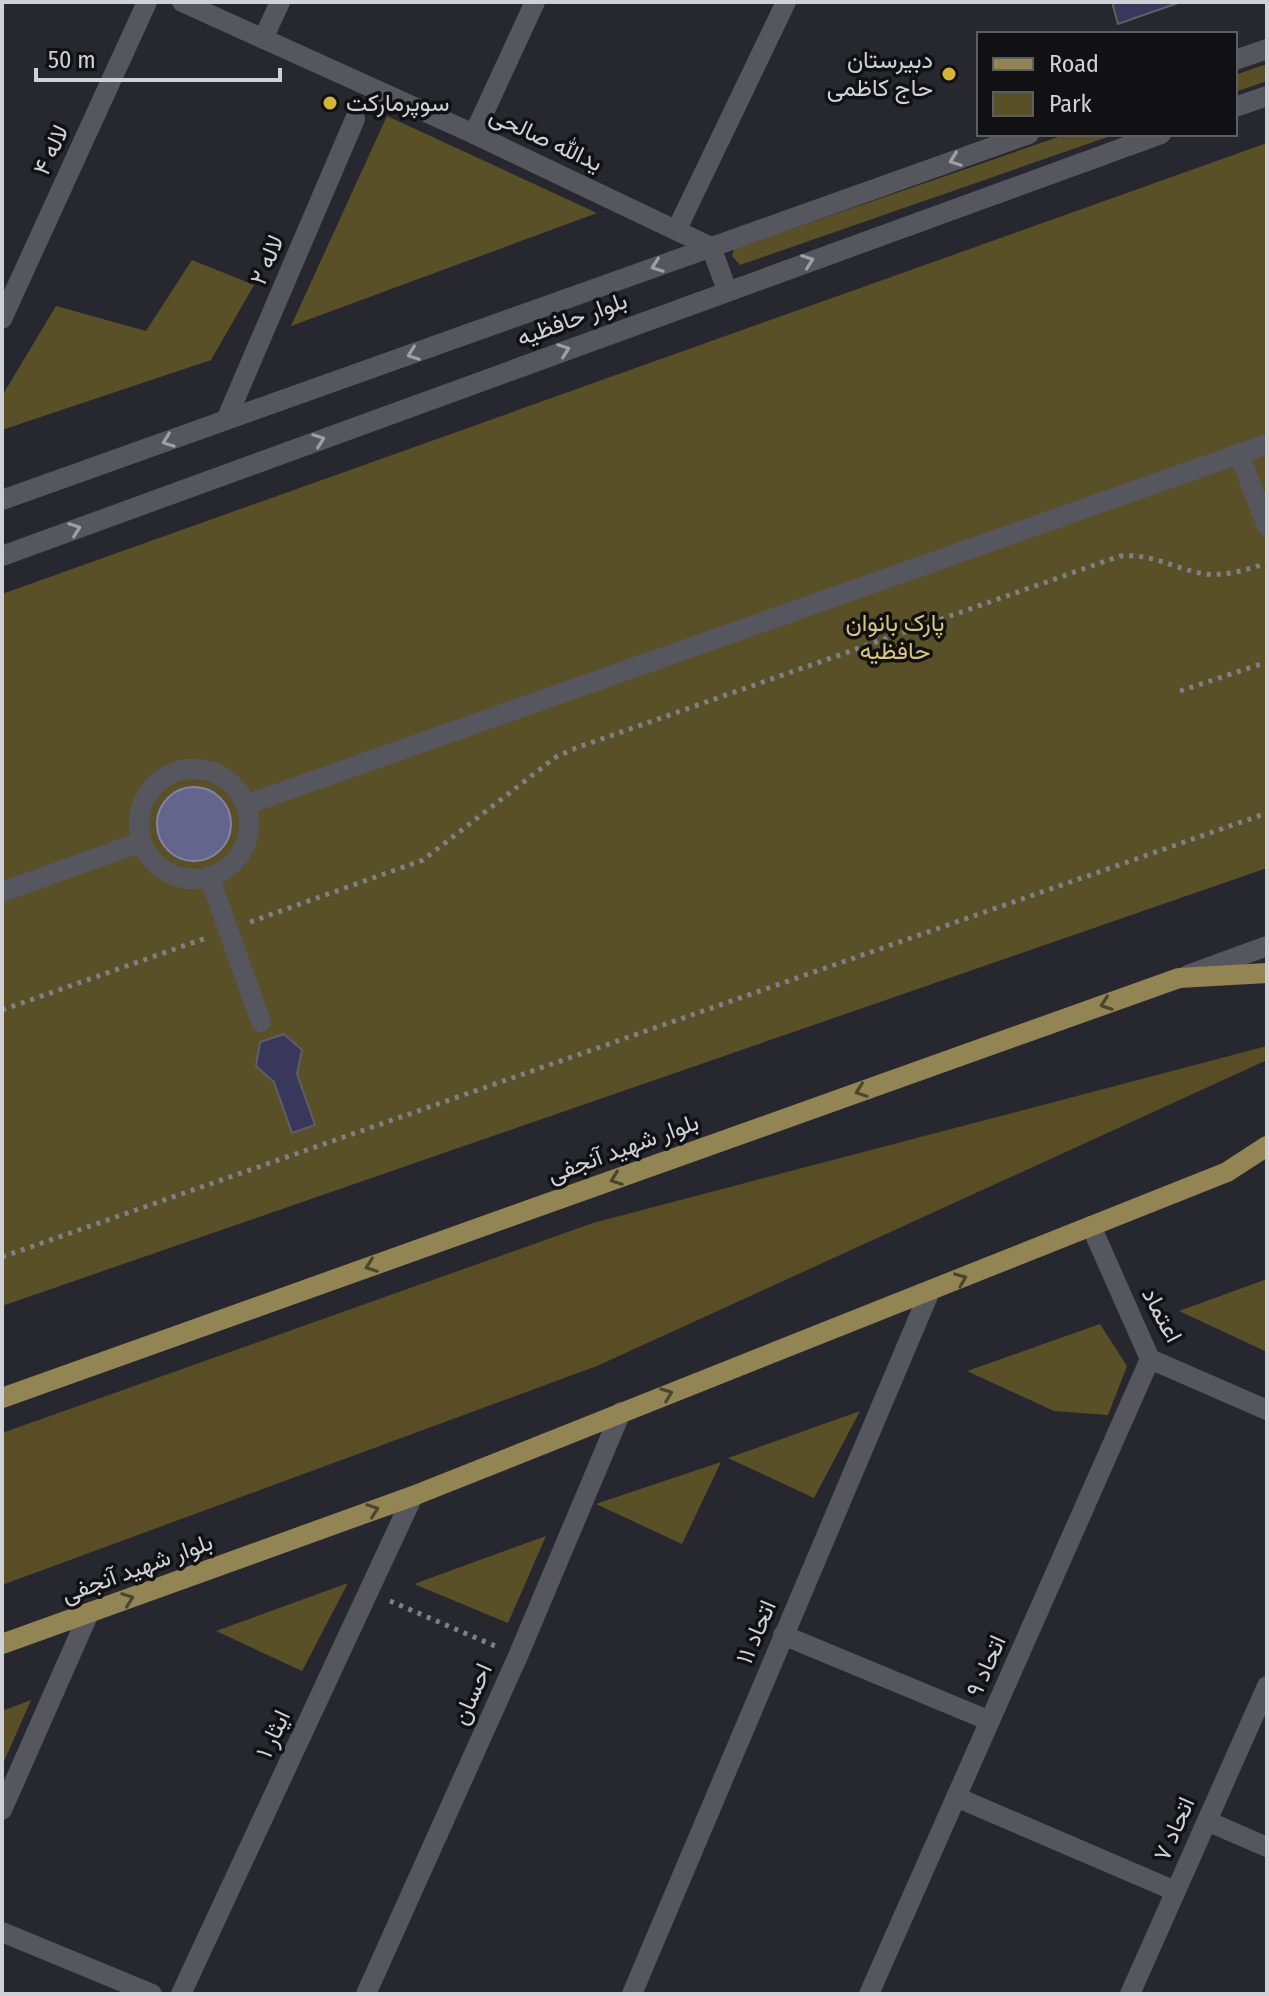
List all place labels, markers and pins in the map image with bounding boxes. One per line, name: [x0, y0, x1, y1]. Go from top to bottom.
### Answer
place label: دبیرستان حاج کاظمی: [827, 46, 933, 104]
marker: دبیرستان حاج کاظمی: [940, 65, 958, 83]
place label: سوپرمارکت: [346, 89, 449, 119]
marker: سوپرمارکت: [321, 94, 339, 112]

